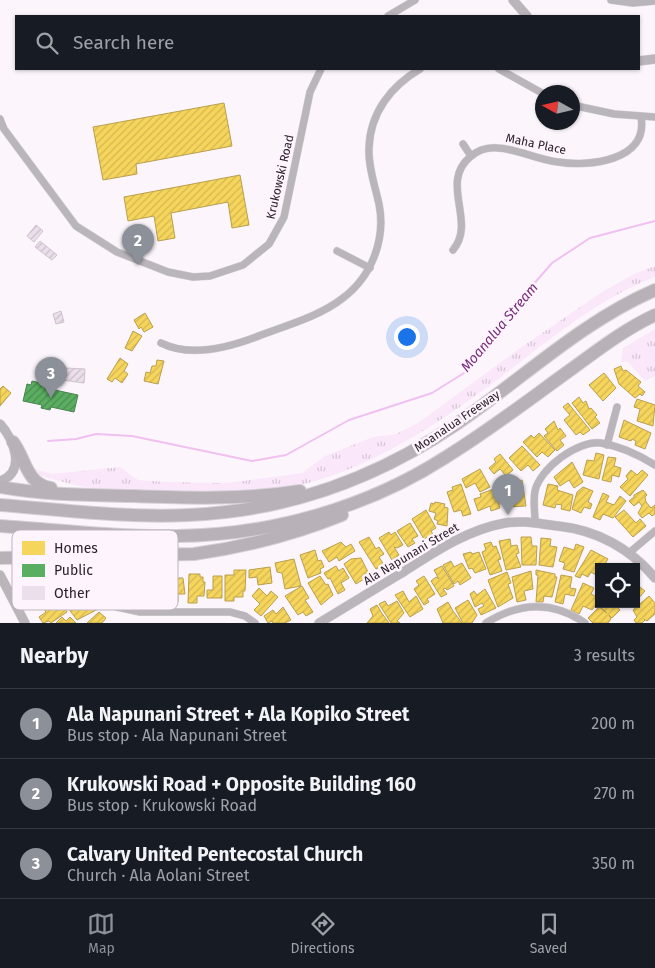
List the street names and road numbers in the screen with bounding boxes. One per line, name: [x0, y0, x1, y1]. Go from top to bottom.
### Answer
street label: Maha Place: [504, 131, 568, 157]
street label: Krukowski Road: [263, 133, 297, 221]
street label: Moanalua Freeway: [412, 387, 502, 455]
street label: Ala Napunani Street: [361, 520, 462, 588]

